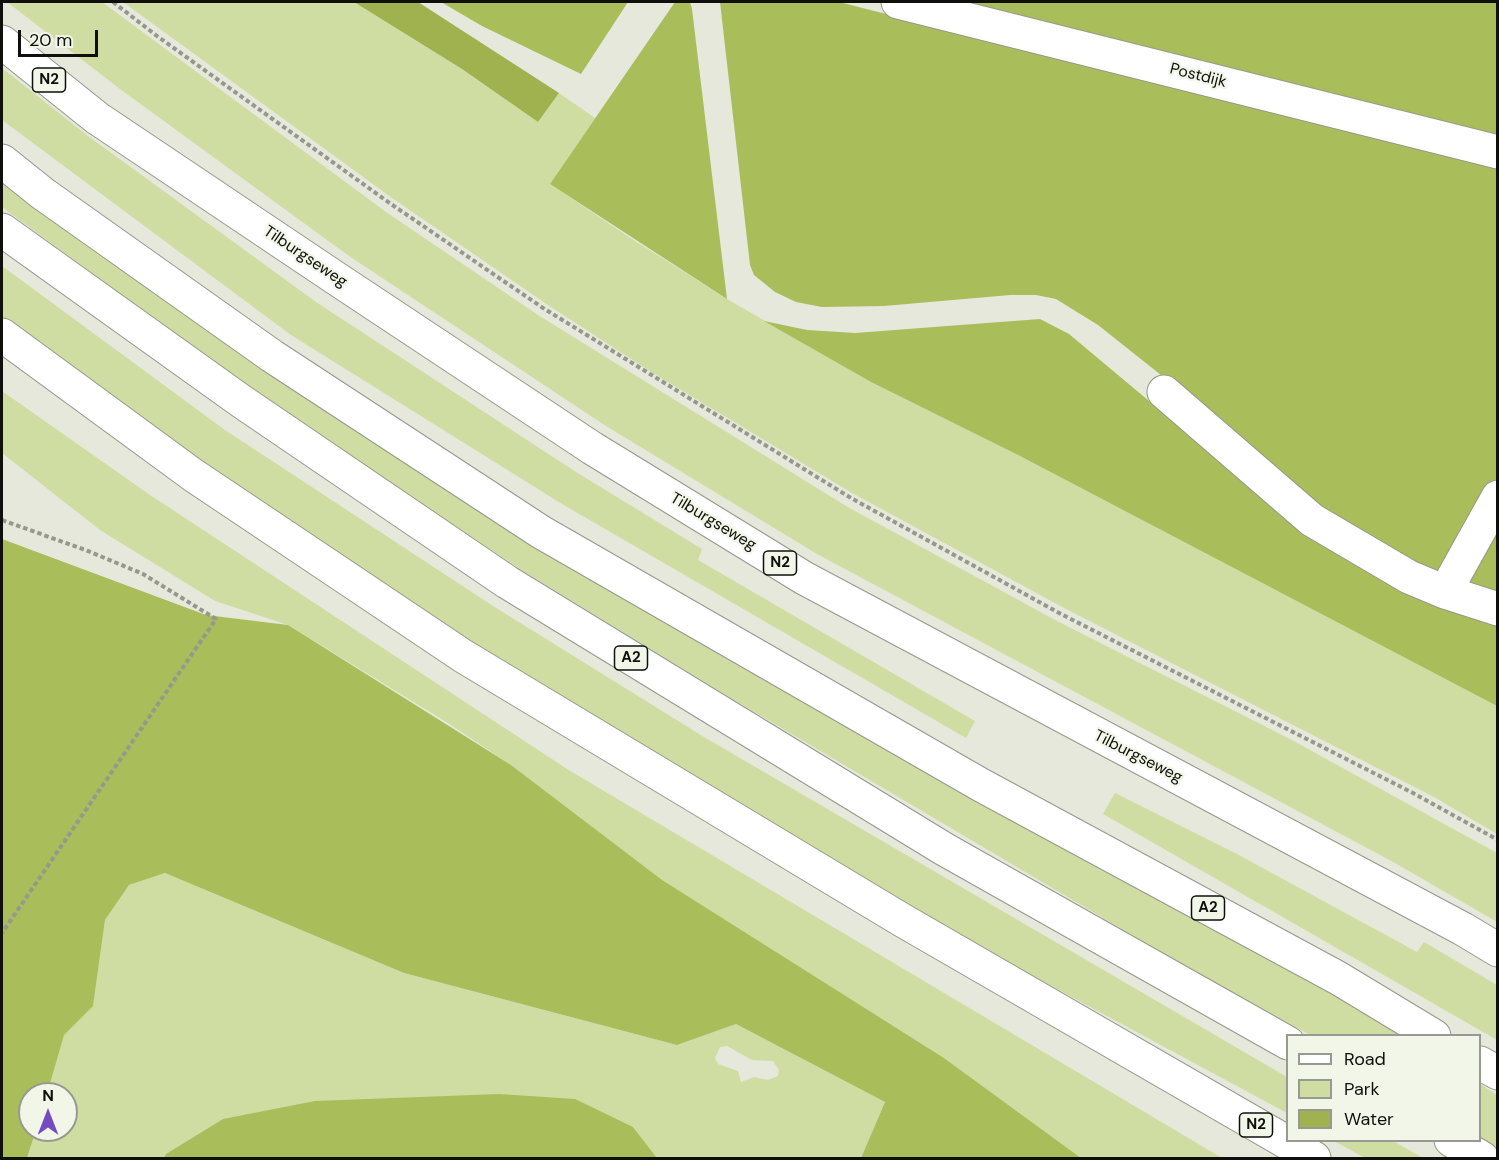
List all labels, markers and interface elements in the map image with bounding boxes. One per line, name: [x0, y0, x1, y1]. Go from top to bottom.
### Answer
scale bar: [21, 18, 100, 56]
text: 20 m: [29, 28, 72, 52]
street label: Postdijk: [1168, 60, 1228, 92]
road number: N2: [32, 68, 66, 92]
street label: Tilburgseweg: [259, 222, 351, 292]
street label: Tilburgseweg: [667, 489, 759, 555]
road number: N2: [764, 551, 796, 575]
road number: A2: [614, 646, 648, 670]
street label: Tilburgseweg: [1090, 726, 1186, 788]
road number: A2: [1192, 896, 1224, 920]
legend: [1286, 1034, 1481, 1142]
text: Road: [1344, 1047, 1386, 1071]
text: Park: [1344, 1077, 1380, 1101]
north arrow: [18, 1082, 78, 1142]
text: N: [42, 1085, 54, 1106]
text: Water: [1344, 1107, 1394, 1131]
road number: N2: [1240, 1113, 1272, 1137]

